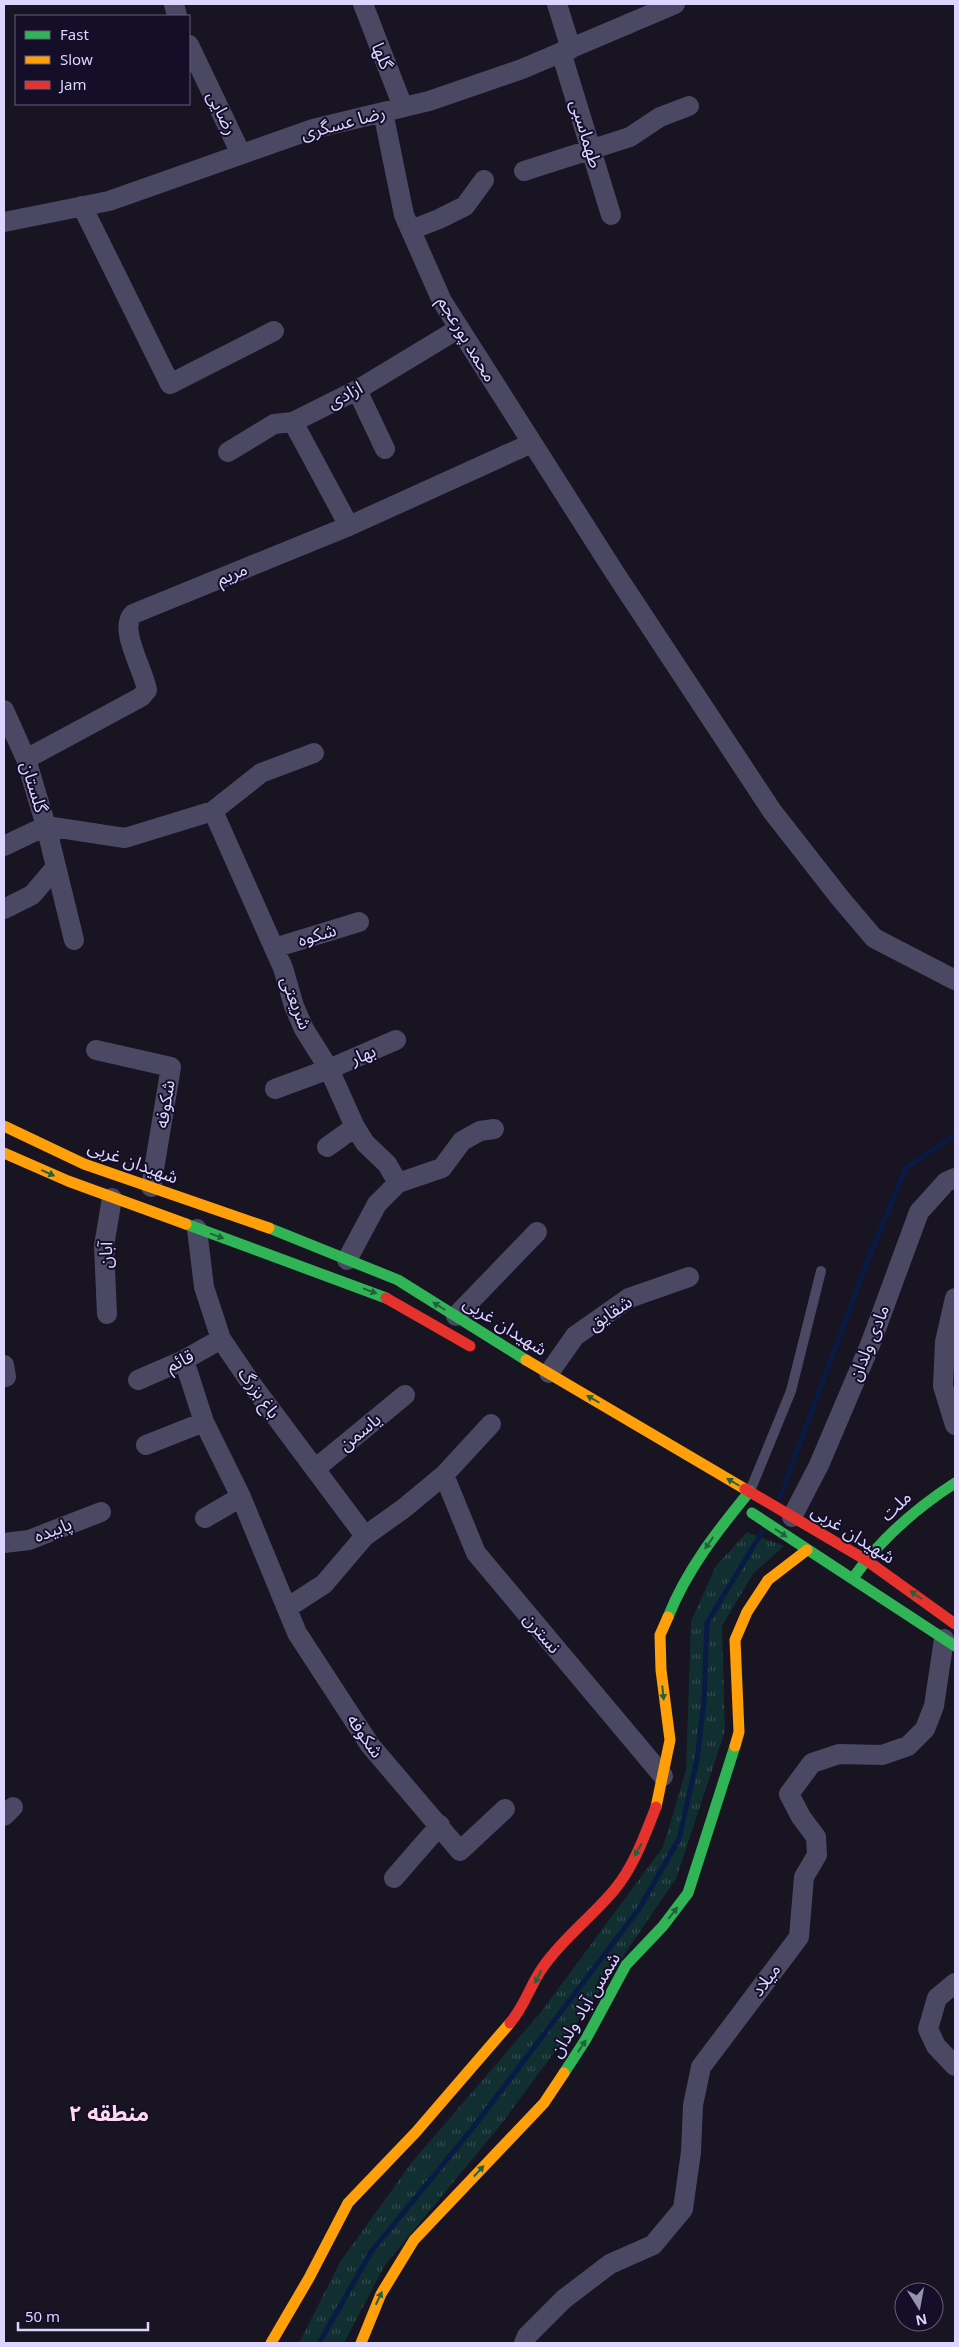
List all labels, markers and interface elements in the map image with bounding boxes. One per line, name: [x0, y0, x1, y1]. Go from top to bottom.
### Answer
legend: [15, 15, 190, 105]
text: Fast: [60, 24, 89, 44]
street label: گلها: [367, 39, 399, 73]
text: Slow: [60, 49, 93, 69]
text: Jam: [58, 74, 87, 94]
street label: رضایی: [202, 87, 244, 139]
street label: طهماسبی: [565, 96, 609, 171]
street label: رضا عسگری: [298, 99, 388, 145]
street label: محمد پورعجم: [431, 291, 503, 387]
street label: ازادی: [323, 375, 366, 413]
street label: مریم: [213, 556, 251, 592]
street label: گلستان: [16, 758, 54, 816]
street label: شکوه: [295, 917, 339, 951]
street label: شریعتی: [276, 972, 318, 1033]
street label: بهار: [345, 1038, 379, 1071]
street label: شکوفه: [148, 1078, 180, 1130]
street label: شهیدان غربی: [85, 1134, 182, 1189]
one-way arrow: [41, 1169, 55, 1177]
one-way arrow: [210, 1232, 225, 1240]
street label: آبان: [93, 1241, 117, 1269]
one-way arrow: [362, 1288, 377, 1295]
street label: شقایق: [583, 1289, 636, 1335]
street label: شهیدان غربی: [459, 1290, 552, 1360]
one-way arrow: [433, 1301, 446, 1310]
street label: مادی ولدان: [842, 1301, 894, 1384]
street label: قائم: [162, 1343, 198, 1379]
street label: باغ بزرگ: [231, 1362, 286, 1425]
one-way arrow: [587, 1395, 600, 1404]
street label: یاسمن: [333, 1407, 386, 1456]
one-way arrow: [727, 1477, 740, 1486]
street label: ملت: [875, 1485, 916, 1526]
street label: شهیدان غربی: [807, 1498, 900, 1568]
street label: پابیده: [30, 1511, 75, 1547]
one-way arrow: [774, 1528, 788, 1538]
one-way arrow: [704, 1536, 714, 1550]
one-way arrow: [909, 1590, 922, 1600]
street label: نسترن: [519, 1607, 567, 1658]
one-way arrow: [660, 1685, 668, 1701]
street label: شکوفه: [342, 1709, 390, 1762]
one-way arrow: [634, 1842, 642, 1857]
one-way arrow: [668, 1906, 678, 1920]
street label: شمس آباد ولدان: [543, 1948, 625, 2061]
street label: میلاد: [745, 1958, 785, 2001]
one-way arrow: [534, 1969, 542, 1984]
one-way arrow: [577, 2039, 587, 2053]
district label: منطقه ۲: [69, 2097, 149, 2127]
one-way arrow: [473, 2166, 485, 2178]
north arrow: [894, 2282, 944, 2332]
one-way arrow: [376, 2291, 384, 2305]
scale bar: [18, 2300, 148, 2332]
text: 50 m: [25, 2306, 60, 2326]
text: N: [914, 2310, 929, 2331]

